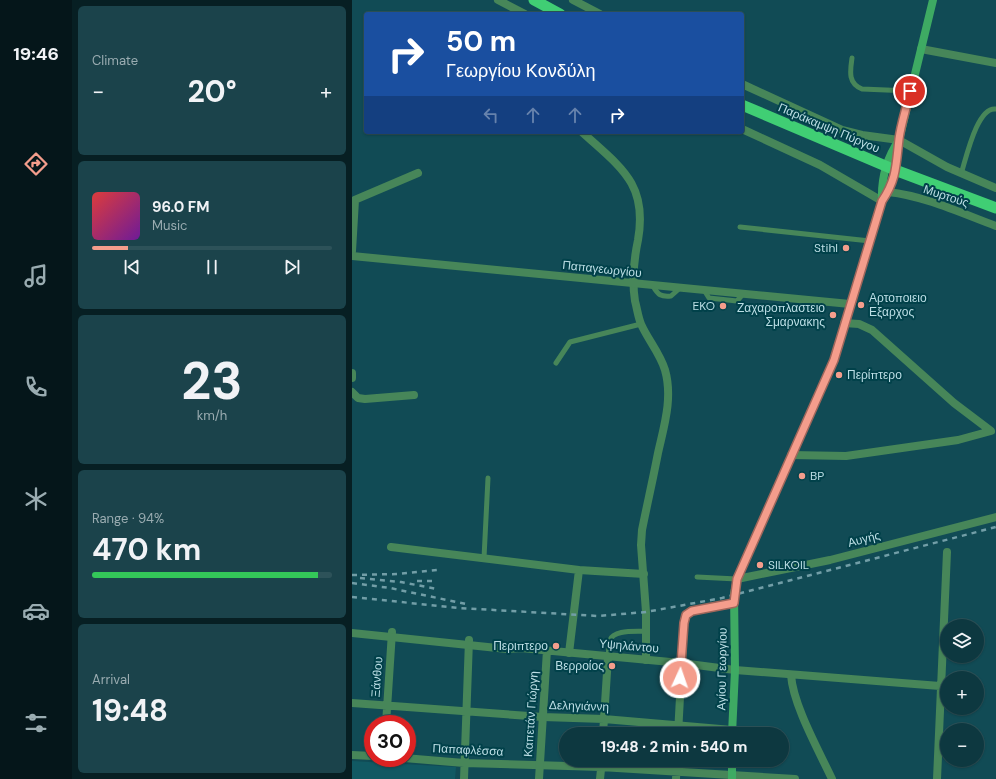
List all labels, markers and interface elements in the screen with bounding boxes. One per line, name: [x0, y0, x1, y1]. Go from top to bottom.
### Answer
text: 50 m: [446, 23, 516, 60]
icon: right: [380, 28, 432, 80]
text: 19:46: [13, 42, 59, 66]
text: Climate: [92, 52, 138, 69]
text: Γεωργίου Κονδύλη: [446, 59, 596, 83]
text: 20°: [187, 72, 237, 111]
pin: [893, 74, 927, 108]
text: −: [92, 77, 104, 106]
text: +: [320, 77, 332, 106]
icon: arrive: [899, 80, 921, 102]
street label: Παράκαμψη Πύργου: [776, 99, 882, 157]
icon: left: [480, 104, 502, 126]
icon: ahead: [522, 104, 544, 126]
icon: ahead: [564, 104, 586, 126]
icon: right: [606, 104, 628, 126]
icon: directions: [22, 150, 50, 178]
street label: Μυρτούς: [921, 181, 971, 211]
text: 96.0 FM: [152, 197, 209, 217]
text: Music: [152, 217, 187, 234]
place label: Stihl: [814, 240, 838, 256]
marker: Stihl: [841, 243, 851, 253]
icon: previous: [121, 256, 143, 278]
icon: pause: [201, 256, 223, 278]
icon: next: [281, 256, 303, 278]
street label: Παπαγεωργίου: [562, 257, 642, 281]
icon: music: [22, 262, 50, 290]
place label: Αρτοποιειο Εξαρχος: [869, 290, 927, 320]
place label: EKO: [692, 298, 715, 314]
place label: Ζαχαροπλαστειο Σμαρνακης: [737, 300, 825, 330]
marker: Αρτοποιειο Εξαρχος: [856, 300, 866, 310]
marker: EKO: [718, 301, 728, 311]
marker: Ζαχαροπλαστειο Σμαρνακης: [828, 310, 838, 320]
text: 23: [181, 347, 243, 415]
place label: Περίπτερο: [847, 367, 902, 383]
marker: Περίπτερο: [834, 370, 844, 380]
icon: phone: [22, 373, 50, 401]
text: km/h: [197, 407, 227, 424]
place label: BP: [810, 468, 824, 484]
marker: BP: [797, 471, 807, 481]
icon: climate: [22, 485, 50, 513]
text: Range · 94%: [92, 510, 164, 527]
street label: Αυγής: [846, 527, 882, 551]
text: 470 km: [92, 530, 201, 569]
place label: SILKOIL: [768, 557, 809, 573]
marker: SILKOIL: [755, 560, 765, 570]
icon: car: [22, 597, 50, 625]
map controls: [940, 619, 984, 767]
button: layers: [940, 619, 984, 663]
street label: Αγίου Γεωργίου: [713, 627, 731, 711]
street label: Υψηλάντου: [599, 635, 659, 657]
place label: Περιπτερο: [493, 638, 548, 654]
marker: Περιπτερο: [551, 641, 561, 651]
street label: Ξάνθου: [368, 656, 386, 698]
position arrow: [659, 657, 701, 699]
place label: Βερροίος: [555, 658, 604, 674]
marker: Βερροίος: [607, 661, 617, 671]
street label: Καπετάν Γιώργη: [520, 670, 542, 758]
text: Arrival: [92, 671, 130, 688]
button: +: [940, 671, 984, 715]
text: 19:48: [92, 691, 168, 730]
street label: Δεληγιάννη: [549, 697, 609, 715]
icon: filters: [22, 709, 50, 737]
speed limit sign: 30: [364, 715, 416, 767]
button: −: [940, 723, 984, 767]
text: 19:48 · 2 min · 540 m: [601, 737, 747, 757]
street label: Παπαφλέσσα: [432, 740, 504, 760]

